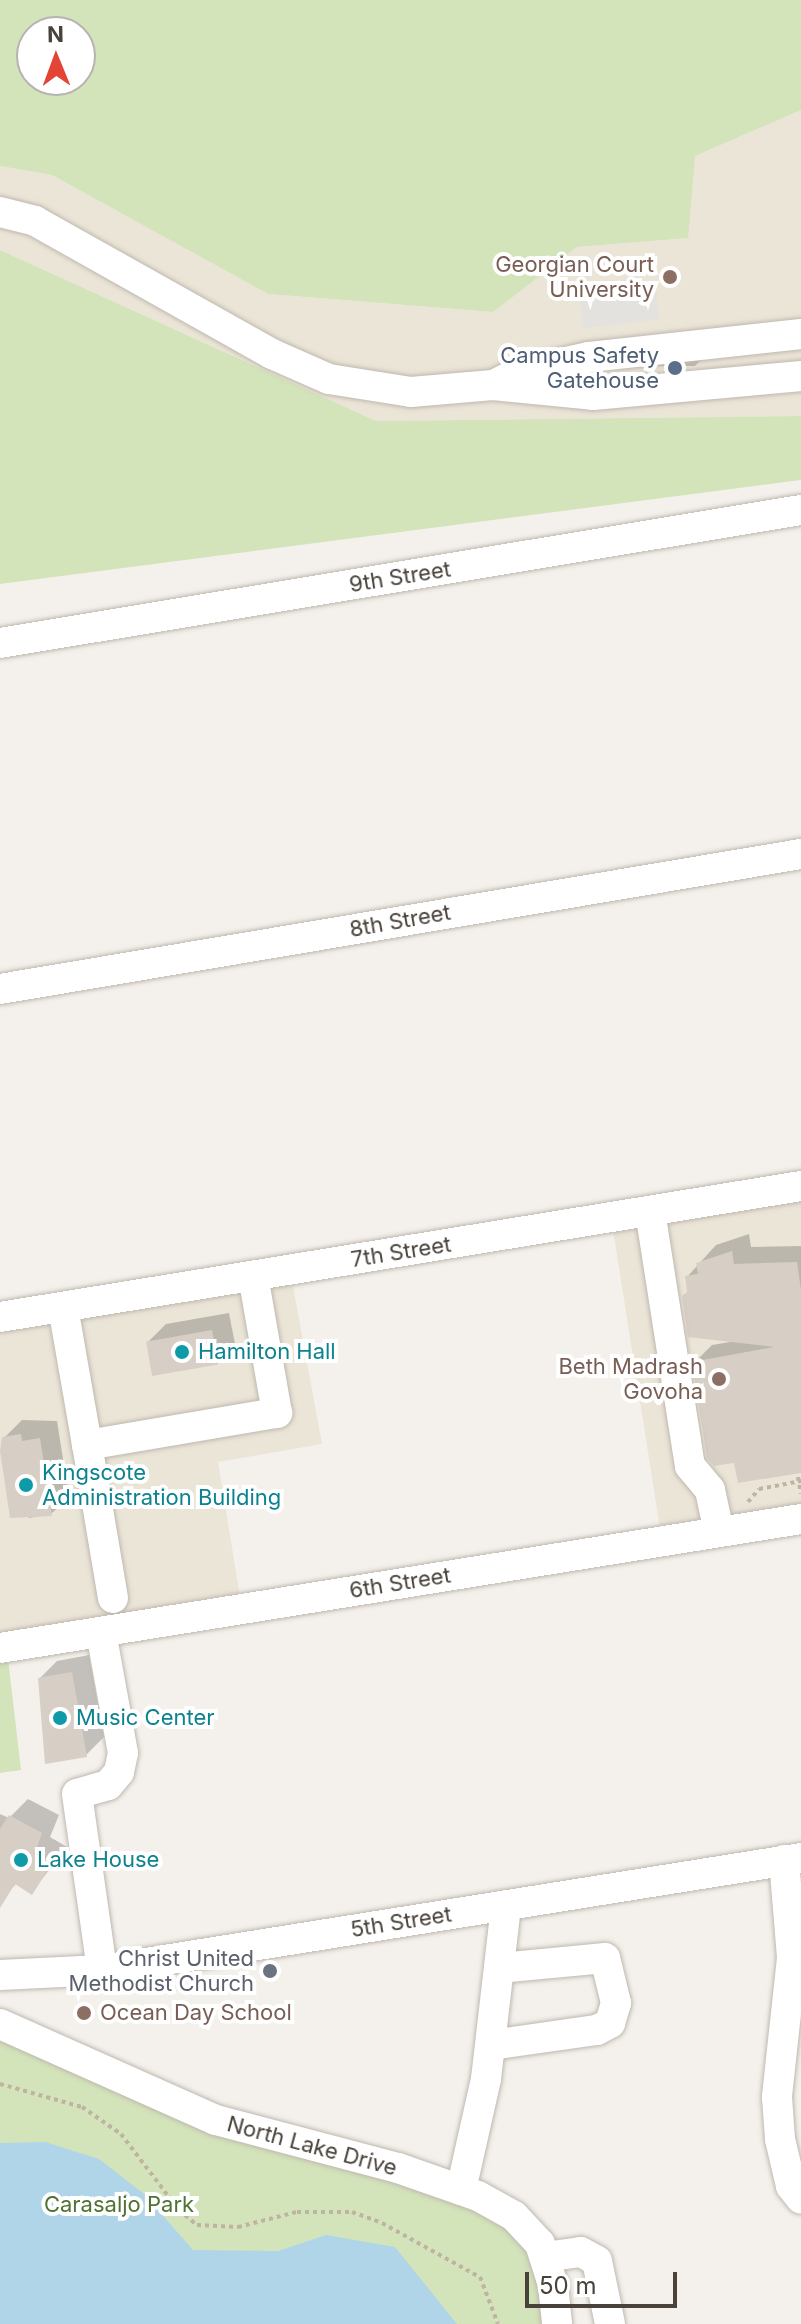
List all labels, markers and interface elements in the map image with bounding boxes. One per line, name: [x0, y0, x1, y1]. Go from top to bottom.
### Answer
north arrow: [16, 16, 96, 96]
text: N: [47, 21, 64, 47]
place label: Georgian Court University: [495, 251, 654, 302]
marker: Georgian Court University: [661, 268, 679, 286]
place label: Campus Safety Gatehouse: [500, 342, 659, 394]
marker: Campus Safety Gatehouse: [666, 359, 684, 377]
street label: 9th Street: [347, 556, 453, 598]
street label: 8th Street: [347, 899, 453, 943]
street label: 7th Street: [349, 1231, 453, 1273]
place label: Hamilton Hall: [198, 1339, 336, 1365]
marker: Hamilton Hall: [173, 1343, 191, 1361]
place label: Beth Madrash Govoha: [558, 1353, 703, 1404]
marker: Beth Madrash Govoha: [710, 1370, 728, 1388]
place label: Kingscote Administration Building: [42, 1459, 281, 1510]
marker: Kingscote Administration Building: [17, 1476, 35, 1494]
street label: 6th Street: [348, 1562, 452, 1604]
place label: Music Center: [76, 1705, 215, 1731]
marker: Music Center: [51, 1709, 69, 1727]
place label: Lake House: [37, 1847, 159, 1873]
marker: Lake House: [12, 1851, 30, 1869]
street label: 5th Street: [349, 1901, 453, 1943]
place label: Christ United Methodist Church: [69, 1945, 254, 1996]
marker: Christ United Methodist Church: [261, 1962, 279, 1980]
place label: Ocean Day School: [100, 2000, 292, 2026]
marker: Ocean Day School: [75, 2004, 93, 2022]
street label: North Lake Drive: [224, 2111, 400, 2181]
park label: Carasaljo Park: [44, 2192, 194, 2218]
scale bar: [529, 2256, 681, 2306]
text: 50 m: [539, 2271, 597, 2300]

